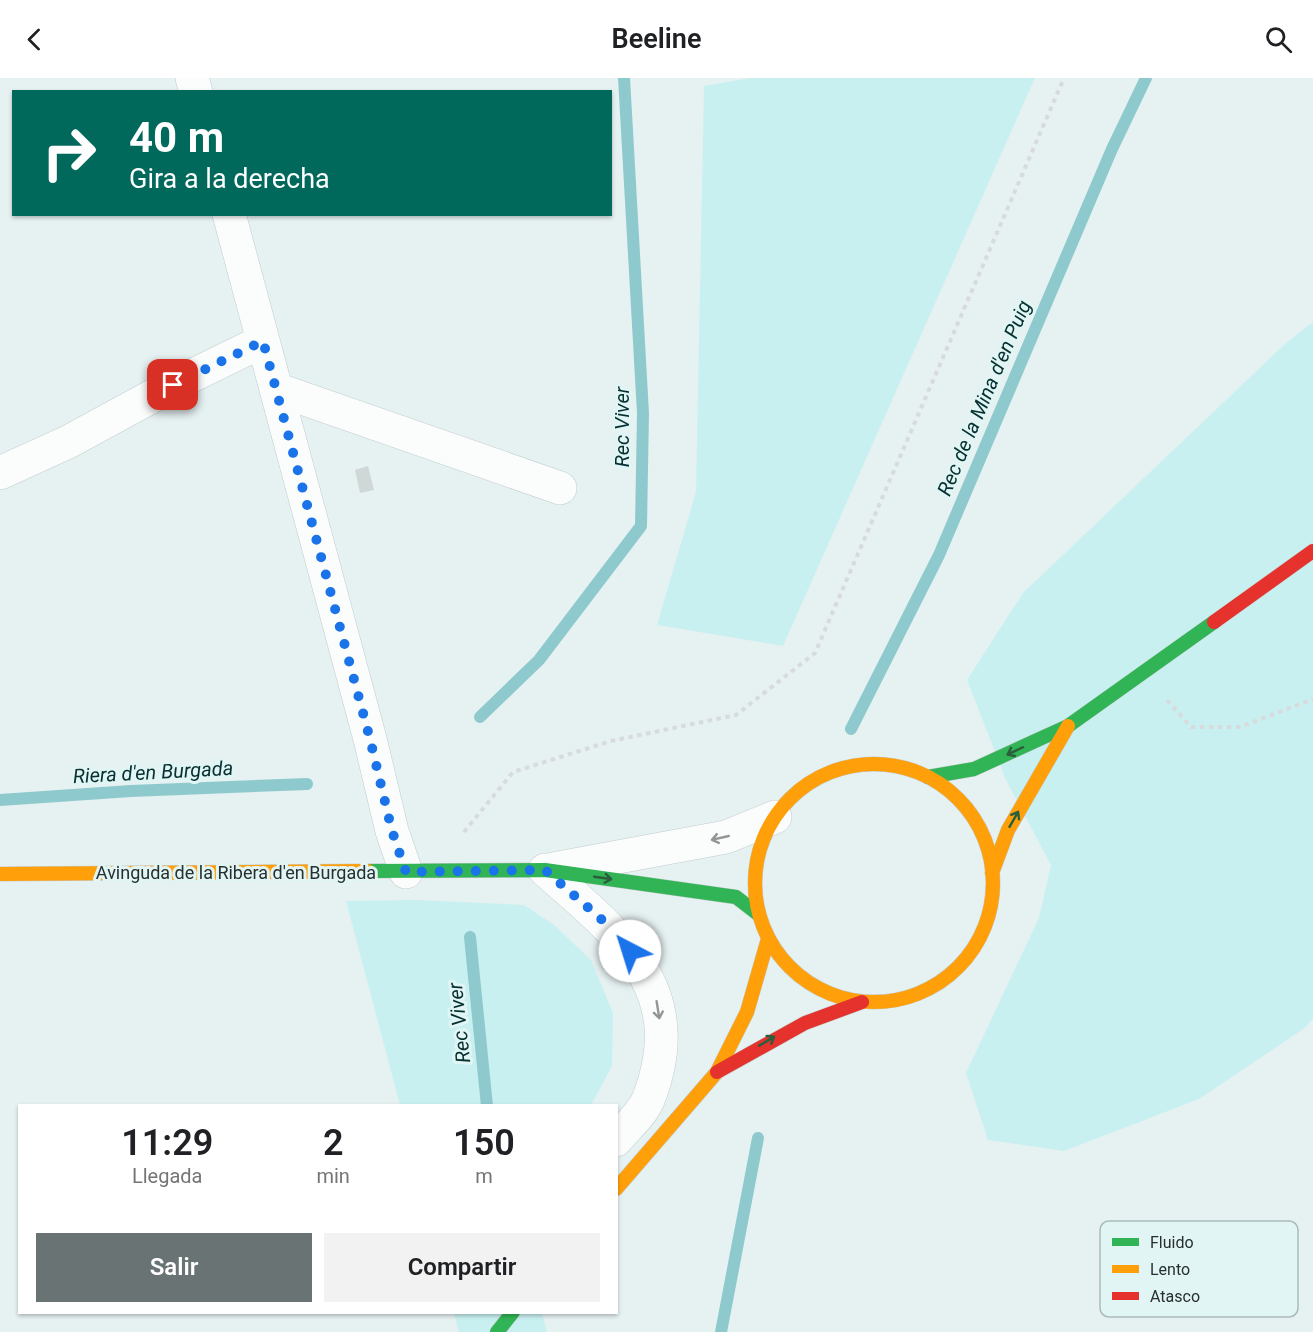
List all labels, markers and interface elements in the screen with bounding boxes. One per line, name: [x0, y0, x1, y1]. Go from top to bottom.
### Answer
icon: back: [18, 23, 51, 56]
text: Beeline: [612, 23, 701, 55]
icon: search: [1262, 23, 1295, 56]
text: 40 m: [129, 113, 224, 162]
icon: right: [30, 114, 108, 192]
text: Gira a la derecha: [129, 163, 330, 195]
water label: Rec de la Mina d'en Puig: [932, 297, 1036, 499]
pin: [147, 359, 198, 410]
icon: arrive: [156, 368, 189, 401]
water label: Rec Viver: [610, 385, 634, 467]
one-way arrow: [1006, 745, 1024, 757]
water label: Riera d'en Burgada: [72, 756, 234, 788]
one-way arrow: [1008, 811, 1020, 828]
one-way arrow: [711, 832, 730, 844]
street label: Avinguda de la Ribera d'en Burgada: [96, 862, 376, 883]
one-way arrow: [593, 873, 612, 884]
position arrow: [598, 919, 662, 983]
water label: Rec Viver: [443, 980, 475, 1064]
one-way arrow: [653, 1000, 664, 1019]
one-way arrow: [758, 1035, 775, 1047]
text: 11:29: [121, 1122, 213, 1164]
text: 2: [323, 1122, 343, 1164]
text: 150: [453, 1122, 515, 1164]
text: Llegada: [132, 1164, 202, 1188]
text: min: [316, 1164, 350, 1188]
text: m: [475, 1164, 493, 1188]
legend: [1100, 1221, 1298, 1317]
button: Salir: [36, 1233, 312, 1302]
button: Compartir: [324, 1233, 600, 1302]
text: Fluido: [1150, 1233, 1194, 1252]
text: Lento: [1150, 1260, 1190, 1279]
text: Atasco: [1150, 1287, 1200, 1306]

